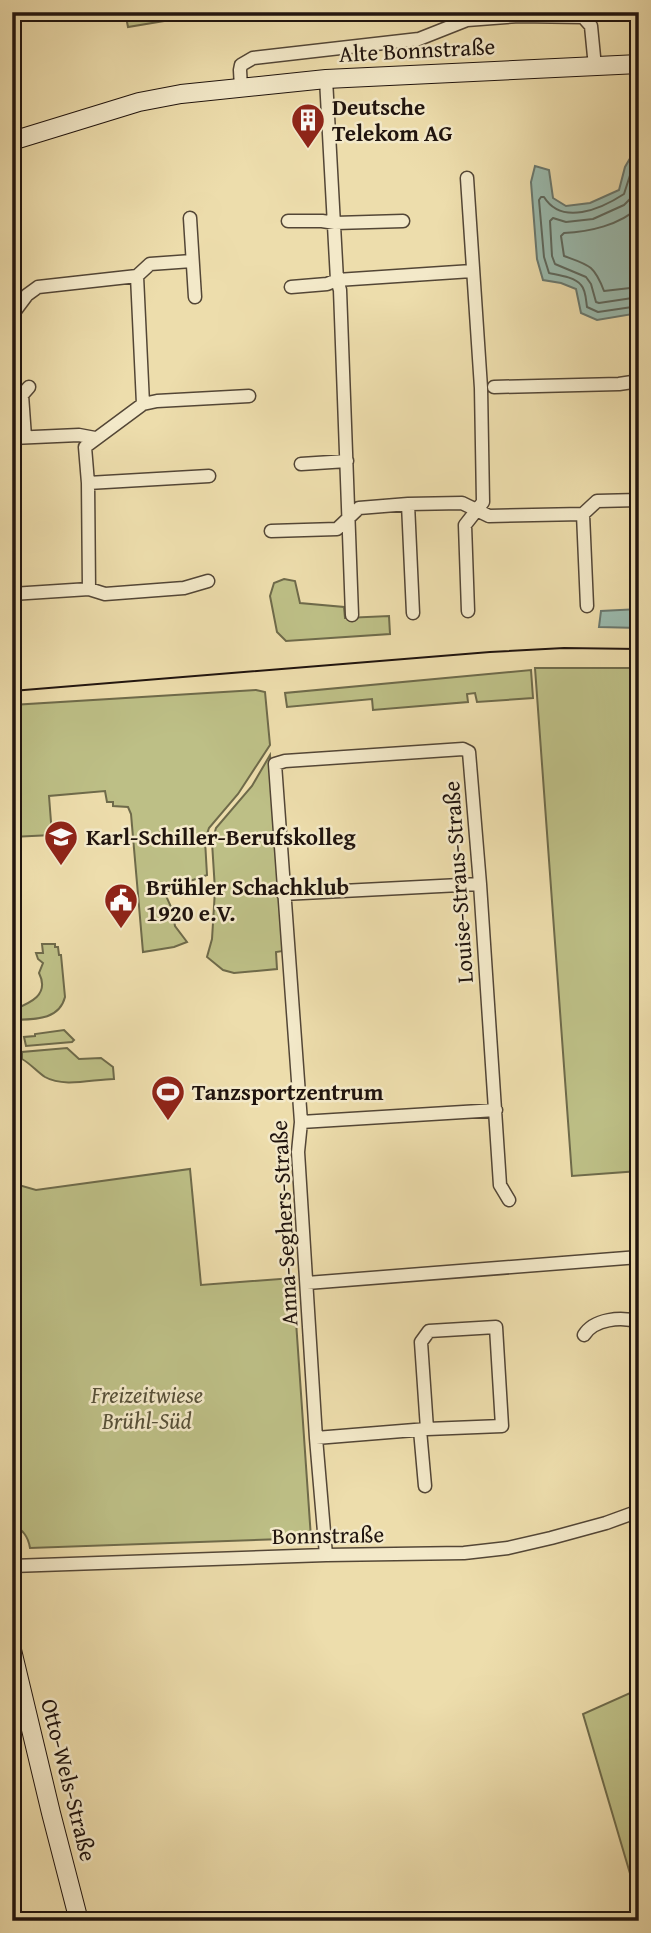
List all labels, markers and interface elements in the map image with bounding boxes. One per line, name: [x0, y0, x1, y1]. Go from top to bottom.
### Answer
street label: Alte Bonnstraße: [338, 29, 496, 70]
place label: Deutsche Telekom AG: [332, 90, 452, 149]
building icon: Deutsche Telekom AG: [289, 101, 327, 150]
street label: Louise-Straus-Straße: [434, 780, 481, 984]
school or university icon: Karl-Schiller-Berufskolleg: [42, 818, 80, 867]
place label: Karl-Schiller-Berufskolleg: [86, 820, 356, 853]
place label: Brühler Schachklub 1920 e.V.: [146, 870, 349, 929]
public building icon: Brühler Schachklub 1920 e.V.: [102, 881, 140, 930]
sports icon: Tanzsportzentrum: [149, 1073, 187, 1122]
place label: Tanzsportzentrum: [192, 1075, 384, 1108]
street label: Anna-Seghers-Straße: [262, 1119, 305, 1327]
park label: Freizeitwiese Brühl-Süd: [90, 1378, 203, 1437]
street label: Bonnstraße: [272, 1517, 384, 1552]
street label: Otto-Wels-Straße: [33, 1695, 106, 1865]

